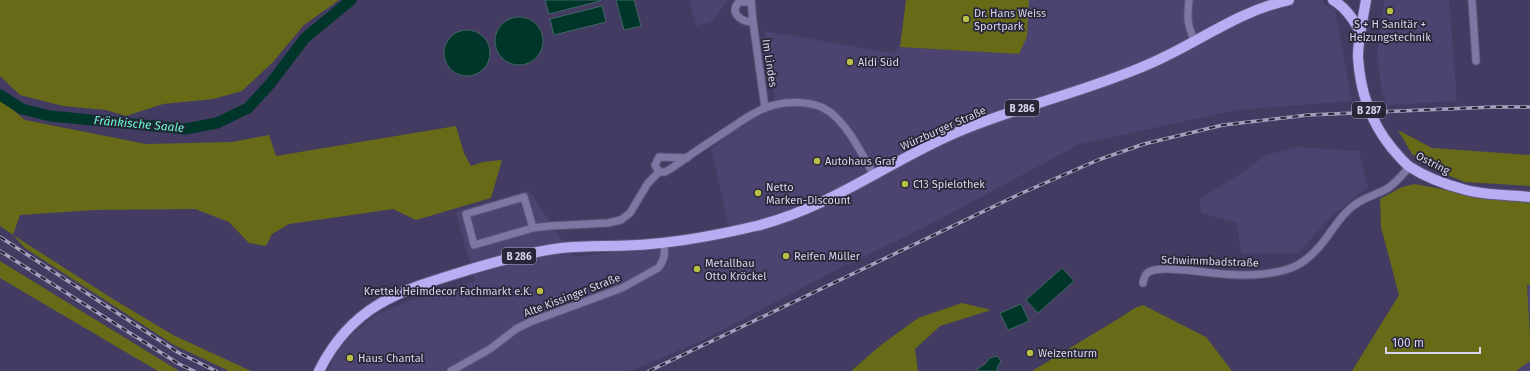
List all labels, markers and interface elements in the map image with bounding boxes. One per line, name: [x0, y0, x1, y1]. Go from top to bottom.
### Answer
marker: S + H Sanitär + Heizungstechnik: [1385, 6, 1395, 16]
place label: Dr. Hans Weiss Sportpark: [974, 7, 1046, 33]
marker: Dr. Hans Weiss Sportpark: [961, 14, 971, 24]
place label: S + H Sanitär + Heizungstechnik: [1349, 18, 1431, 44]
street label: Im Lindes: [759, 38, 780, 88]
place label: Aldi Süd: [858, 56, 899, 69]
marker: Aldi Süd: [845, 57, 855, 67]
road number: B 286: [1005, 100, 1039, 116]
road number: B 287: [1352, 102, 1386, 118]
street label: Würzburger Straße: [898, 104, 988, 153]
water label: Fränkische Saale: [93, 113, 185, 135]
street label: Ostring: [1414, 149, 1452, 178]
place label: Autohaus Graf: [825, 155, 897, 168]
marker: Autohaus Graf: [812, 156, 822, 166]
place label: C13 Spielothek: [913, 178, 985, 191]
marker: C13 Spielothek: [900, 179, 910, 189]
place label: Netto Marken-Discount: [766, 181, 851, 207]
marker: Netto Marken-Discount: [753, 188, 763, 198]
road number: B 286: [502, 248, 536, 264]
place label: Reifen Müller: [794, 250, 861, 263]
marker: Reifen Müller: [781, 251, 791, 261]
street label: Schwimmbadstraße: [1161, 253, 1259, 270]
place label: Metallbau Otto Kröckel: [705, 257, 767, 283]
marker: Metallbau Otto Kröckel: [692, 264, 702, 274]
street label: Alte Kissinger Straße: [522, 271, 622, 320]
place label: Krettek Heimdecor Fachmarkt e.K.: [364, 285, 532, 298]
marker: Krettek Heimdecor Fachmarkt e.K.: [535, 286, 545, 296]
scale bar: [1386, 329, 1480, 355]
text: 100 m: [1392, 336, 1424, 350]
place label: Weizenturm: [1038, 347, 1097, 360]
marker: Weizenturm: [1025, 348, 1035, 358]
place label: Haus Chantal: [358, 352, 424, 365]
marker: Haus Chantal: [345, 353, 355, 363]

